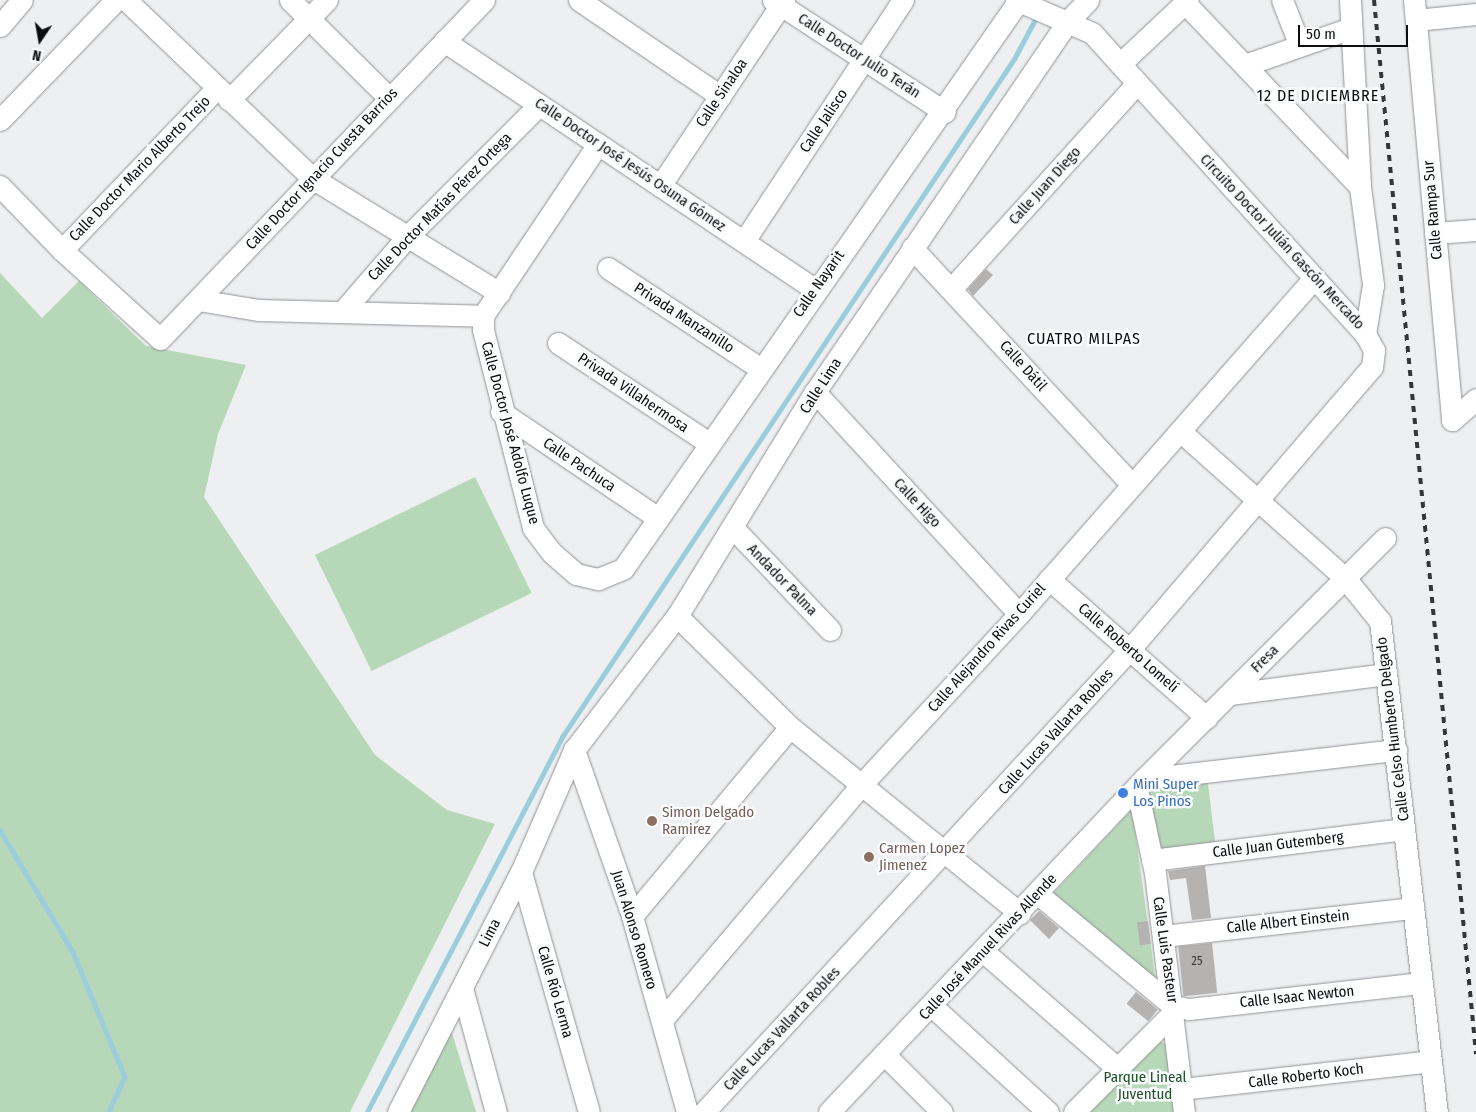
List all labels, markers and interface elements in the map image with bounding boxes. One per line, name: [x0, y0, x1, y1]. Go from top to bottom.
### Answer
street label: Calle Doctor Julio Terán: [794, 10, 924, 102]
north arrow: [15, 15, 65, 65]
scale bar: [1301, 15, 1411, 47]
text: 50 m: [1306, 25, 1336, 43]
text: N: [31, 46, 43, 64]
street label: Calle Sinaloa: [693, 55, 751, 131]
street label: Calle Doctor Ignacio Cuesta Barrios: [242, 84, 402, 254]
street label: Calle Jalisco: [796, 86, 852, 156]
district label: 12 DE DICIEMBRE: [1255, 86, 1381, 106]
street label: Calle Doctor Mario Alberto Trejo: [66, 93, 214, 245]
street label: Calle Doctor José Jesús Osuna Gómez: [531, 94, 729, 236]
street label: Calle Doctor Matías Pérez Ortega: [364, 129, 516, 285]
street label: Calle Juan Diego: [1005, 143, 1085, 229]
street label: Circuito Doctor Julián Gascón Mercado: [1196, 151, 1368, 333]
street label: Calle Rampa Sur: [1420, 160, 1446, 260]
street label: Calle Nayarit: [789, 247, 849, 321]
street label: Privada Manzanillo: [631, 279, 737, 357]
district label: CUATRO MILPAS: [1025, 329, 1143, 349]
street label: Calle Dátil: [996, 337, 1050, 395]
street label: Calle Doctor José Adolfo Luque: [477, 340, 543, 526]
street label: Privada Villahermosa: [574, 349, 692, 437]
street label: Calle Lima: [796, 355, 846, 417]
street label: Calle Pachuca: [539, 434, 619, 496]
street label: Calle Higo: [890, 475, 944, 531]
street label: Andador Palma: [743, 540, 821, 620]
street label: Calle Alejandro Rivas Curiel: [924, 580, 1050, 716]
street label: Calle Roberto Lomelí: [1074, 600, 1182, 696]
street label: Calle Celso Humberto Delgado: [1373, 636, 1413, 822]
street label: Fresa: [1247, 641, 1283, 677]
street label: Calle Lucas Vallarta Robles: [995, 665, 1117, 799]
place label: Mini Super Los Pinos: [1133, 775, 1199, 810]
marker: Mini Super Los Pinos: [1117, 787, 1129, 799]
place label: Simon Delgado Ramirez: [662, 803, 754, 838]
marker: Simon Delgado Ramirez: [646, 815, 658, 827]
street label: Calle Juan Gutemberg: [1212, 828, 1344, 862]
place label: Carmen Lopez Jimenez: [879, 839, 965, 874]
marker: Carmen Lopez Jimenez: [863, 851, 875, 863]
street label: Juan Alonso Romero: [607, 868, 661, 992]
street label: Calle José Manuel Rivas Allende: [915, 870, 1061, 1024]
street label: Calle Luis Pasteur: [1149, 896, 1181, 1004]
street label: Calle Albert Einstein: [1226, 907, 1350, 937]
street label: Lima: [475, 916, 505, 950]
street label: Calle Río Lerma: [533, 944, 577, 1040]
house number: 25: [1192, 955, 1202, 969]
street label: Calle Lucas Vallarta Robles: [720, 963, 844, 1095]
street label: Calle Isaac Newton: [1239, 982, 1355, 1012]
street label: Calle Roberto Koch: [1247, 1060, 1365, 1092]
park label: Parque Lineal Juventud: [1104, 1068, 1186, 1103]

